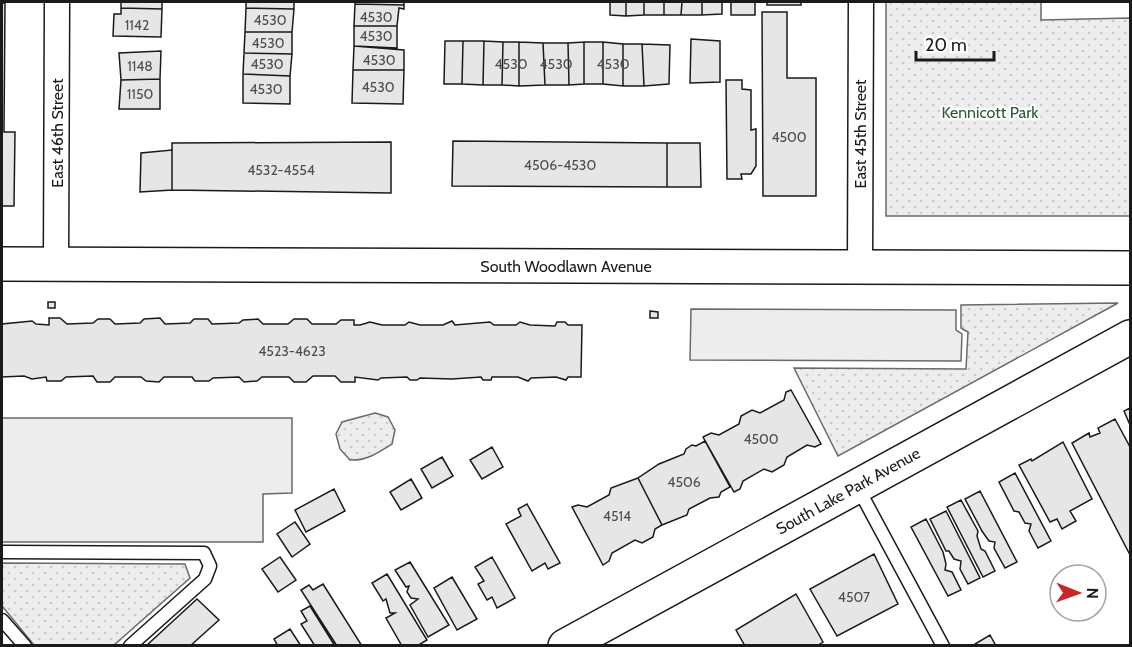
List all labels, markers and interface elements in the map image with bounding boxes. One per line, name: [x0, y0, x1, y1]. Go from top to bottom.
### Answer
house number: 4530: [359, 8, 393, 26]
house number: 4530: [253, 11, 287, 29]
house number: 1142: [125, 16, 149, 34]
scale bar: [916, 24, 994, 62]
house number: 4530: [359, 27, 393, 45]
house number: 4530: [251, 34, 285, 52]
text: 20 m: [925, 34, 967, 56]
house number: 4530: [362, 51, 396, 69]
house number: 4530: [250, 55, 284, 73]
house number: 4530: [494, 55, 528, 73]
house number: 4530: [539, 55, 573, 73]
house number: 4530: [596, 55, 630, 73]
house number: 1148: [127, 57, 153, 75]
street label: East 46th Street: [48, 78, 67, 188]
house number: 4530: [361, 78, 395, 96]
street label: East 45th Street: [851, 79, 870, 188]
house number: 4530: [249, 80, 283, 98]
house number: 1150: [127, 85, 153, 103]
park label: Kennicott Park: [941, 103, 1039, 122]
house number: 4500: [771, 128, 807, 146]
house number: 4506-4530: [524, 156, 596, 174]
house number: 4532-4554: [247, 161, 315, 179]
street label: South Woodlawn Avenue: [480, 257, 652, 276]
house number: 4523-4623: [258, 342, 326, 360]
house number: 4500: [743, 430, 779, 448]
street label: South Lake Park Avenue: [773, 444, 923, 538]
house number: 4506: [667, 473, 701, 491]
house number: 4514: [603, 507, 631, 525]
north arrow: [1048, 563, 1108, 623]
text: N: [1083, 587, 1102, 599]
house number: 4507: [838, 588, 870, 606]

